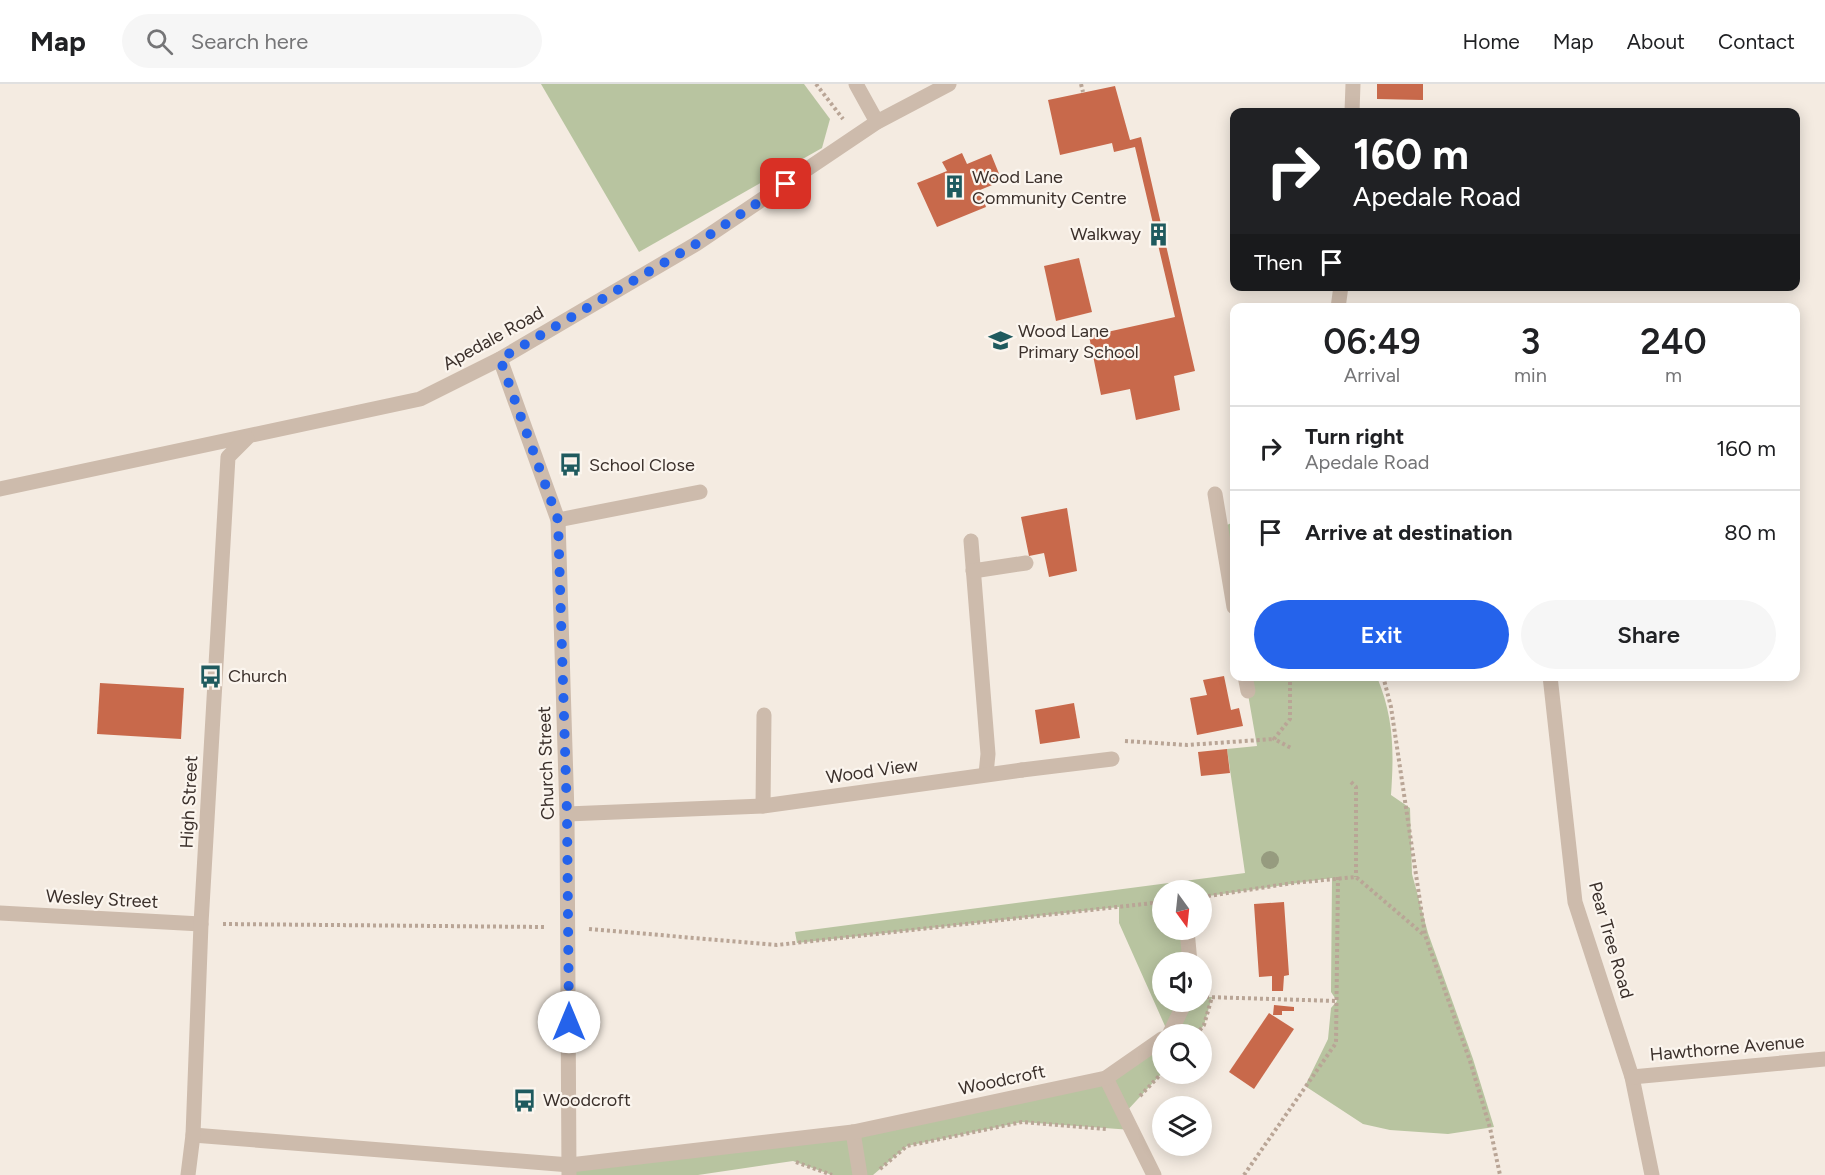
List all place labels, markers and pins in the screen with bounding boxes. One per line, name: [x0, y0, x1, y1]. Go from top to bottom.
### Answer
pin: [760, 158, 811, 209]
place label: Wood Lane Community Centre: [972, 166, 1127, 209]
building icon: Wood Lane Community Centre: [941, 174, 967, 200]
building icon: Walkway: [1146, 221, 1172, 247]
place label: Walkway: [1070, 223, 1142, 245]
place label: Wood Lane Primary School: [1018, 320, 1139, 363]
school or university icon: Wood Lane Primary School: [987, 328, 1013, 354]
bus stop icon: School Close: [558, 452, 584, 478]
place label: School Close: [589, 454, 695, 476]
bus stop icon: Church: [197, 663, 223, 689]
place label: Church: [228, 665, 287, 687]
bus stop icon: Woodcroft: [512, 1087, 538, 1113]
place label: Woodcroft: [543, 1089, 631, 1111]

